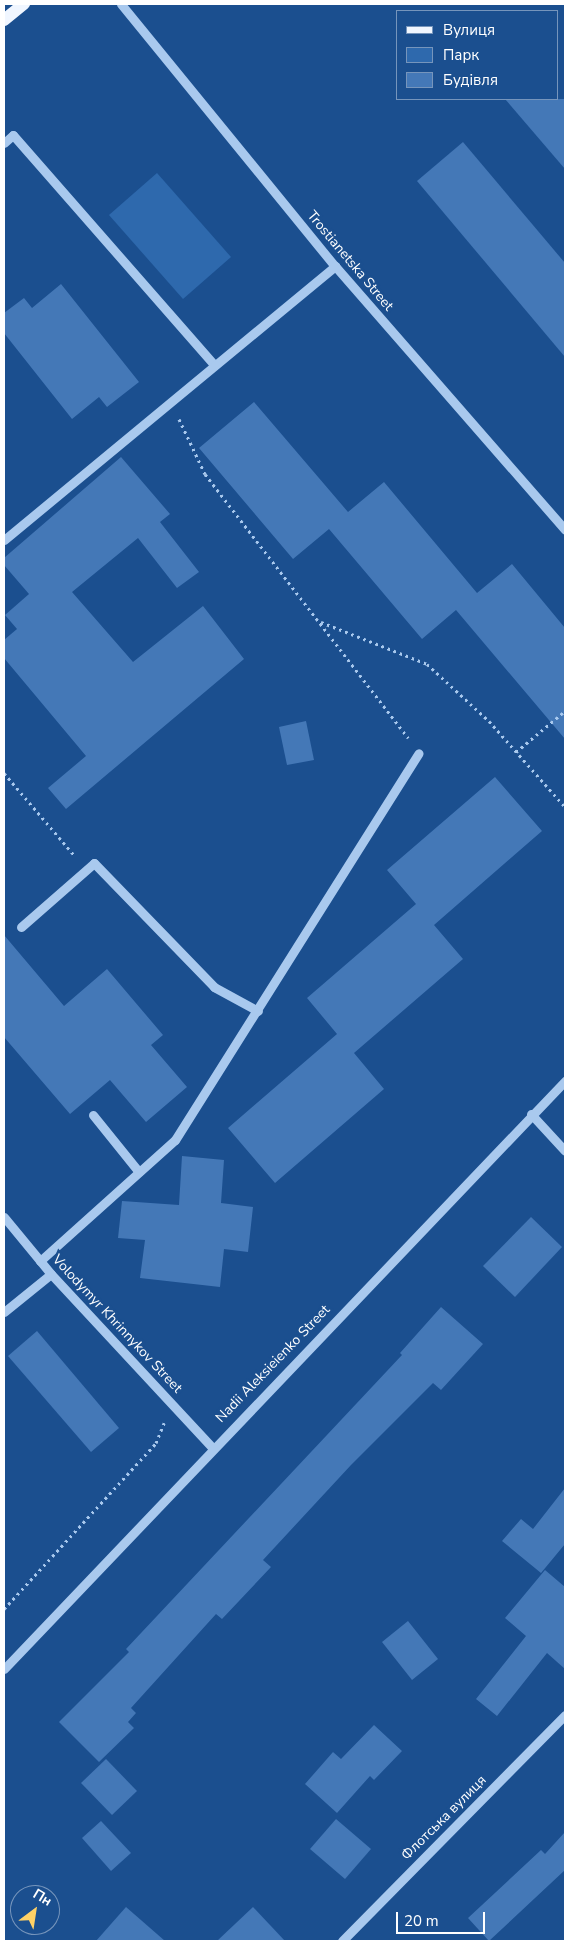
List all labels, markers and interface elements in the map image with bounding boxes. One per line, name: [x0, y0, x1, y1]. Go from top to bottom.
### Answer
legend: [396, 10, 559, 100]
text: Вулиця: [443, 20, 495, 40]
text: Парк: [443, 45, 479, 65]
text: Будівля: [443, 70, 498, 90]
street label: Trostianetska Street: [303, 208, 397, 314]
street label: Volodymyr Khrinnykov Street: [48, 1251, 186, 1397]
street label: Nadii Aleksieienko Street: [212, 1302, 334, 1426]
street label: Флотська вулиця: [398, 1772, 490, 1864]
text: Пн: [29, 1884, 56, 1911]
north arrow: [10, 1885, 60, 1935]
scale bar: [399, 1902, 488, 1934]
text: 20 m: [404, 1911, 439, 1931]

